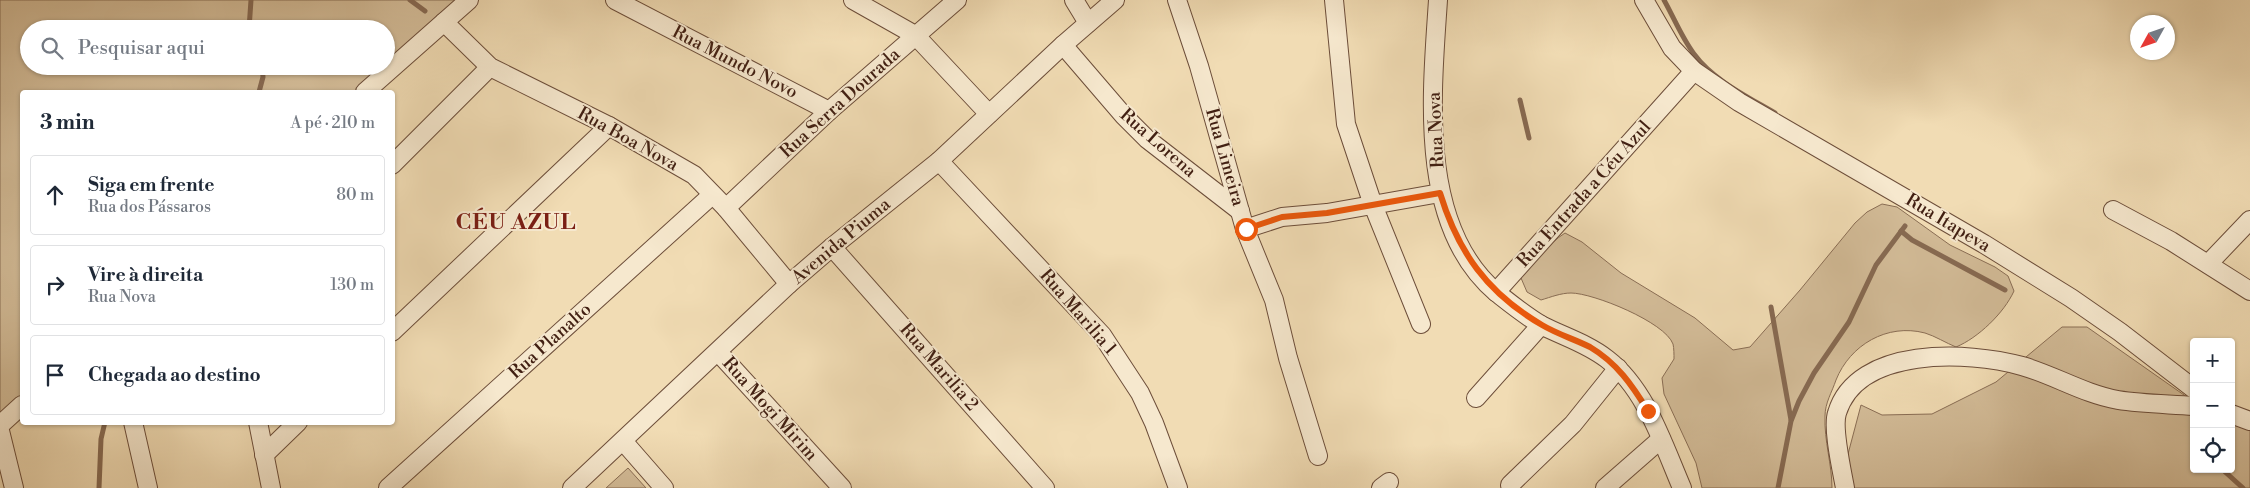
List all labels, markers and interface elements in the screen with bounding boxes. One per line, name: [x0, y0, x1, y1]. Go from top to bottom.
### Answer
north arrow: [2130, 15, 2175, 60]
search box: [20, 20, 395, 75]
street label: Rua Mundo Novo: [668, 20, 802, 104]
icon: search: [38, 34, 66, 62]
text: Pesquisar aqui: [78, 36, 205, 60]
street label: Rua Serra Dourada: [775, 42, 906, 163]
street label: Rua Nova: [1422, 90, 1449, 169]
street label: Rua Boa Nova: [573, 102, 683, 177]
street label: Rua Lorena: [1115, 103, 1202, 183]
street label: Rua Limeira: [1200, 105, 1250, 210]
text: 3 min: [40, 110, 95, 136]
text: A pé · 210 m: [291, 113, 375, 133]
street label: Rua Entrada a Céu Azul: [1512, 115, 1656, 272]
text: Siga em frente: [88, 173, 215, 197]
icon: ahead: [41, 181, 69, 209]
text: 80 m: [336, 185, 374, 205]
street label: Rua Itapeva: [1901, 189, 1996, 258]
street label: Avenida Piuma: [786, 192, 896, 290]
text: Rua dos Pássaros: [88, 197, 211, 217]
district label: CÉU AZUL: [456, 207, 576, 236]
route start: [1235, 218, 1258, 241]
text: Vire à direita: [88, 263, 203, 287]
street label: Rua Marilia 1: [1034, 264, 1122, 360]
icon: right: [41, 271, 69, 299]
text: 130 m: [330, 275, 374, 295]
text: Rua Nova: [88, 287, 156, 307]
street label: Rua Planalto: [504, 298, 596, 384]
street label: Rua Marilia 2: [895, 318, 983, 416]
map controls: [2190, 338, 2235, 473]
button: +: [2190, 338, 2235, 383]
street label: Rua Mogi Mirim: [717, 352, 823, 466]
icon: arrive: [41, 361, 69, 389]
text: Chegada ao destino: [88, 363, 261, 387]
button: −: [2190, 383, 2235, 428]
route end: [1637, 400, 1660, 423]
button: locate: [2190, 428, 2235, 473]

